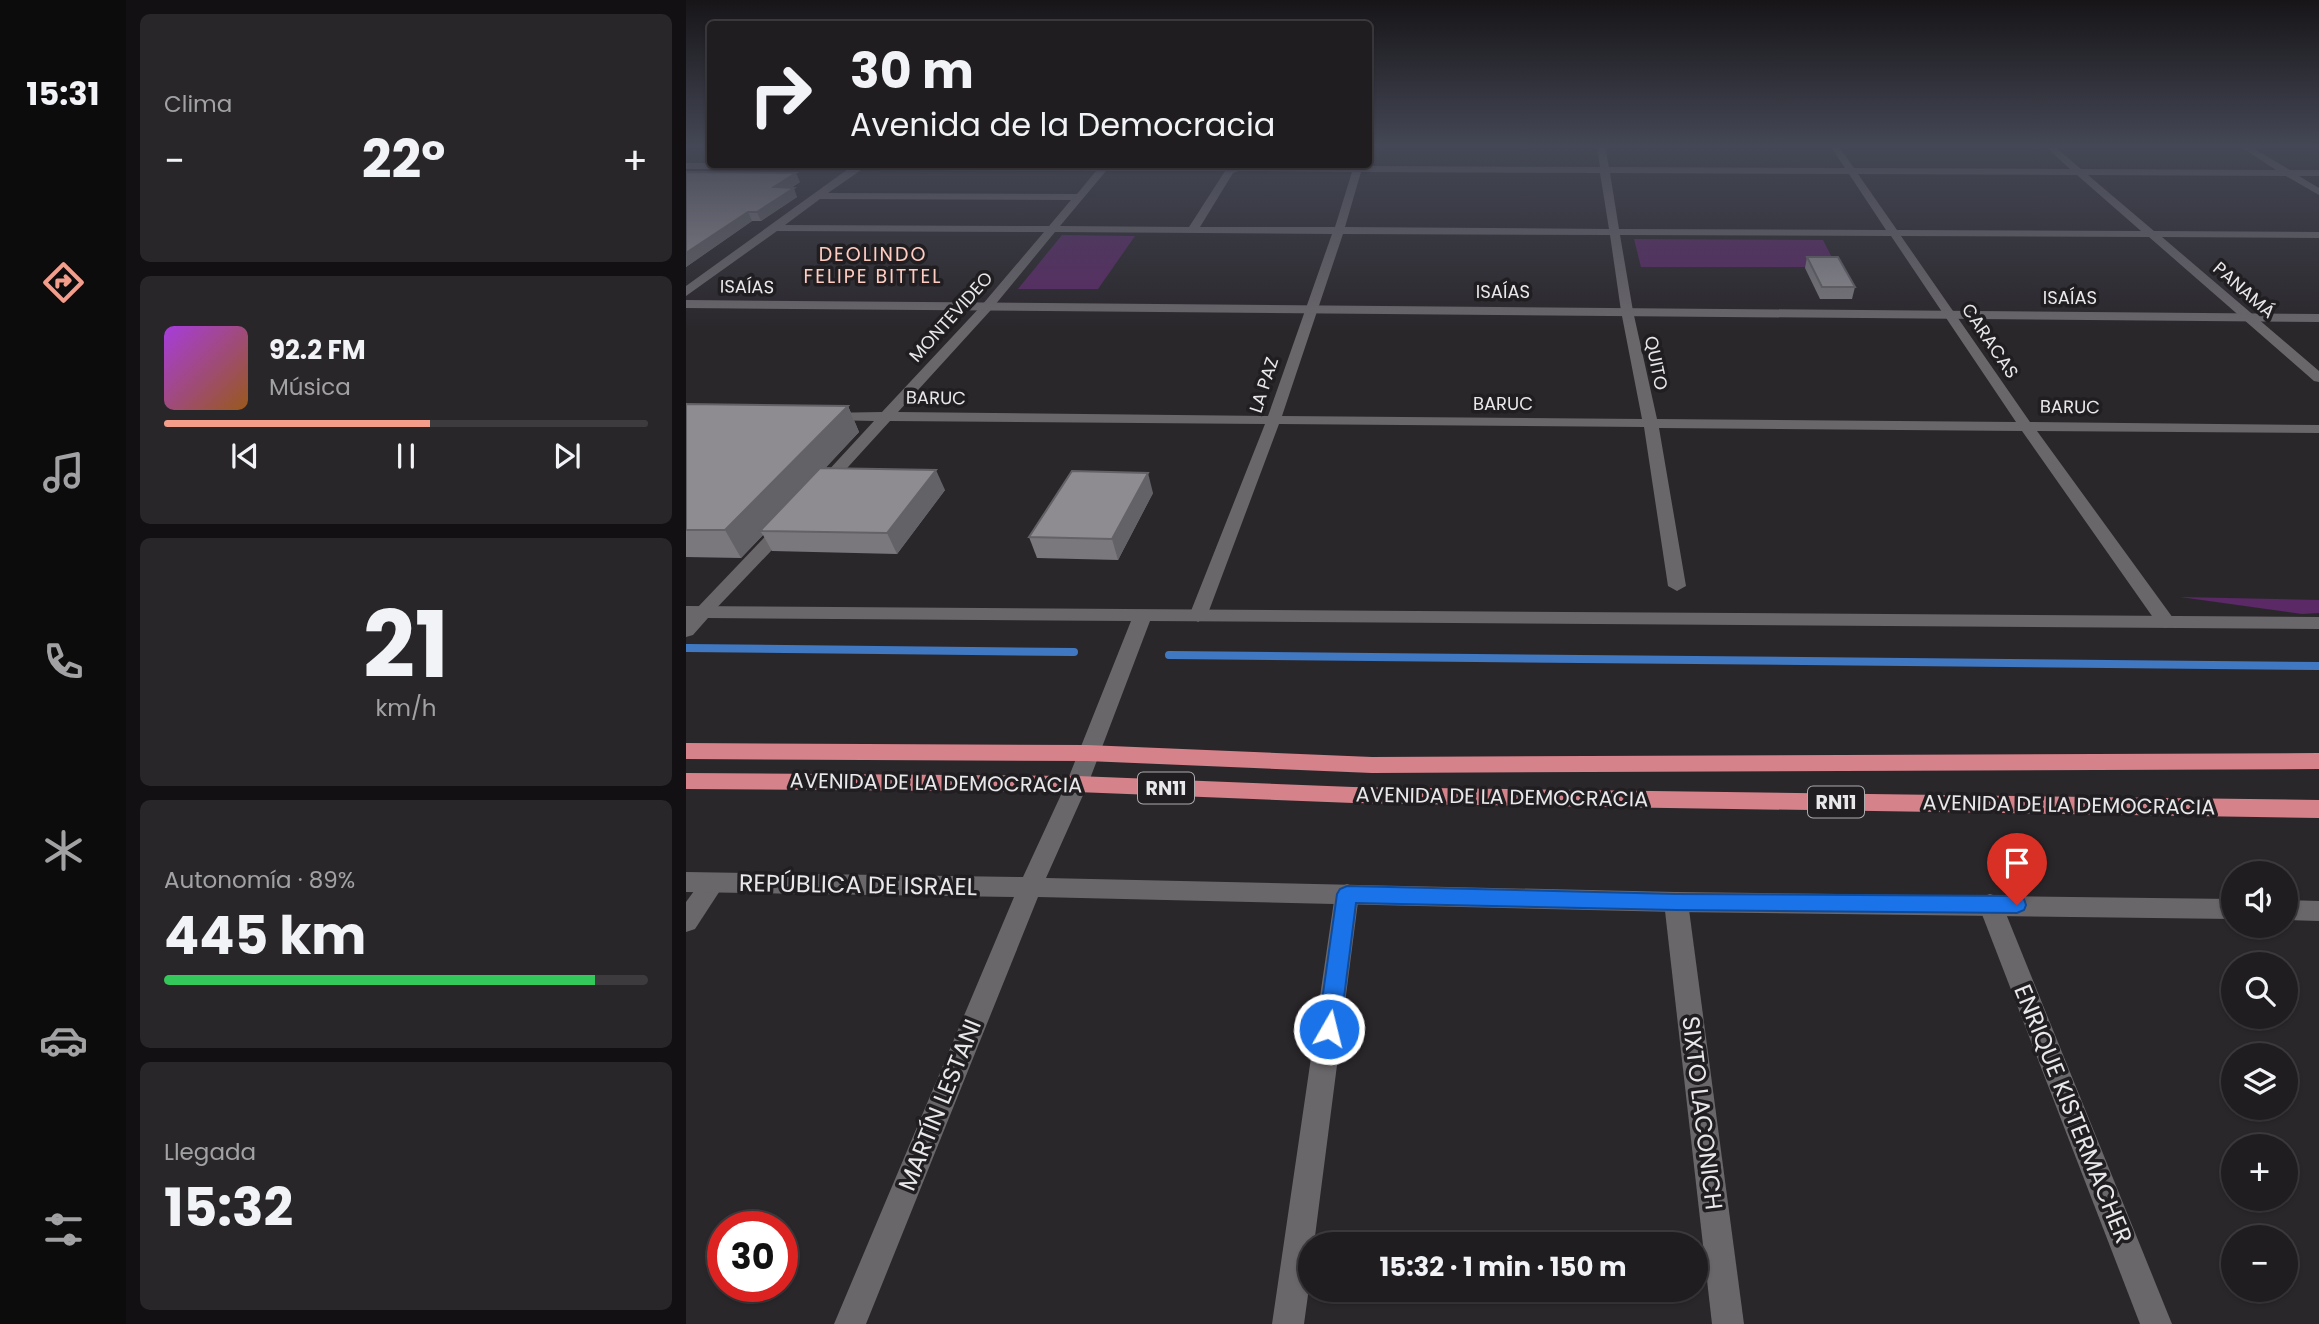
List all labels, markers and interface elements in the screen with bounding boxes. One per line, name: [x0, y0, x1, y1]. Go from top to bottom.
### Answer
text: 30 m: [850, 37, 974, 105]
icon: right: [735, 49, 826, 140]
text: 15:31: [26, 71, 100, 116]
text: Clima: [164, 88, 232, 120]
text: Avenida de la Democracia: [850, 102, 1275, 147]
text: 22°: [362, 123, 445, 196]
text: −: [164, 134, 185, 187]
text: +: [622, 134, 648, 187]
district label: DEOLINDO FELIPE BITTEL: [804, 241, 942, 290]
street label: PANAMÁ: [2208, 256, 2281, 324]
icon: directions: [39, 258, 88, 307]
street label: MONTEVIDEO: [903, 266, 998, 367]
street label: ISAÍAS: [720, 274, 774, 299]
street label: ISAÍAS: [1476, 279, 1530, 304]
street label: ISAÍAS: [2043, 285, 2097, 310]
street label: CARACAS: [1956, 298, 2025, 383]
text: 92.2 FM: [269, 332, 366, 368]
street label: QUITO: [1639, 334, 1674, 392]
street label: LA PAZ: [1243, 354, 1284, 416]
text: Música: [269, 371, 351, 403]
street label: BARUC: [906, 384, 966, 411]
street label: BARUC: [1473, 391, 1533, 416]
street label: BARUC: [2040, 393, 2100, 420]
icon: previous: [226, 437, 264, 475]
icon: pause: [387, 437, 425, 475]
icon: next: [548, 437, 586, 475]
icon: music: [39, 448, 88, 497]
text: 21: [363, 581, 449, 709]
icon: phone: [39, 637, 88, 686]
text: km/h: [375, 692, 437, 724]
street label: AVENIDA DE LA DEMOCRACIA: [789, 765, 1083, 800]
road number: RN11: [1138, 772, 1194, 804]
street label: AVENIDA DE LA DEMOCRACIA: [1355, 779, 1649, 814]
road number: RN11: [1808, 786, 1864, 818]
street label: AVENIDA DE LA DEMOCRACIA: [1922, 787, 2216, 822]
icon: climate: [39, 826, 88, 875]
pin: [1987, 833, 2047, 905]
icon: arrive: [1998, 844, 2036, 882]
map controls: [2221, 861, 2298, 1302]
button: sound: [2221, 861, 2298, 938]
text: Autonomía · 89%: [164, 864, 355, 896]
street label: REPÚBLICA DE ISRAEL: [739, 866, 977, 903]
text: 445 km: [164, 899, 366, 972]
button: search: [2221, 952, 2298, 1029]
street label: ENRIQUE KISTERMACHER: [2006, 979, 2141, 1248]
position arrow: [1292, 992, 1366, 1066]
street label: MARTÍN LESTANI: [890, 1014, 989, 1196]
street label: SIXTO LACONICH: [1674, 1014, 1731, 1212]
icon: car: [39, 1016, 88, 1065]
button: layers: [2221, 1043, 2298, 1120]
button: +: [2221, 1134, 2298, 1211]
text: Llegada: [164, 1136, 256, 1168]
text: 15:32: [164, 1171, 293, 1244]
icon: filters: [39, 1205, 88, 1254]
speed limit sign: 30: [707, 1211, 798, 1302]
button: −: [2221, 1225, 2298, 1302]
text: 15:32 · 1 min · 150 m: [1380, 1249, 1626, 1285]

